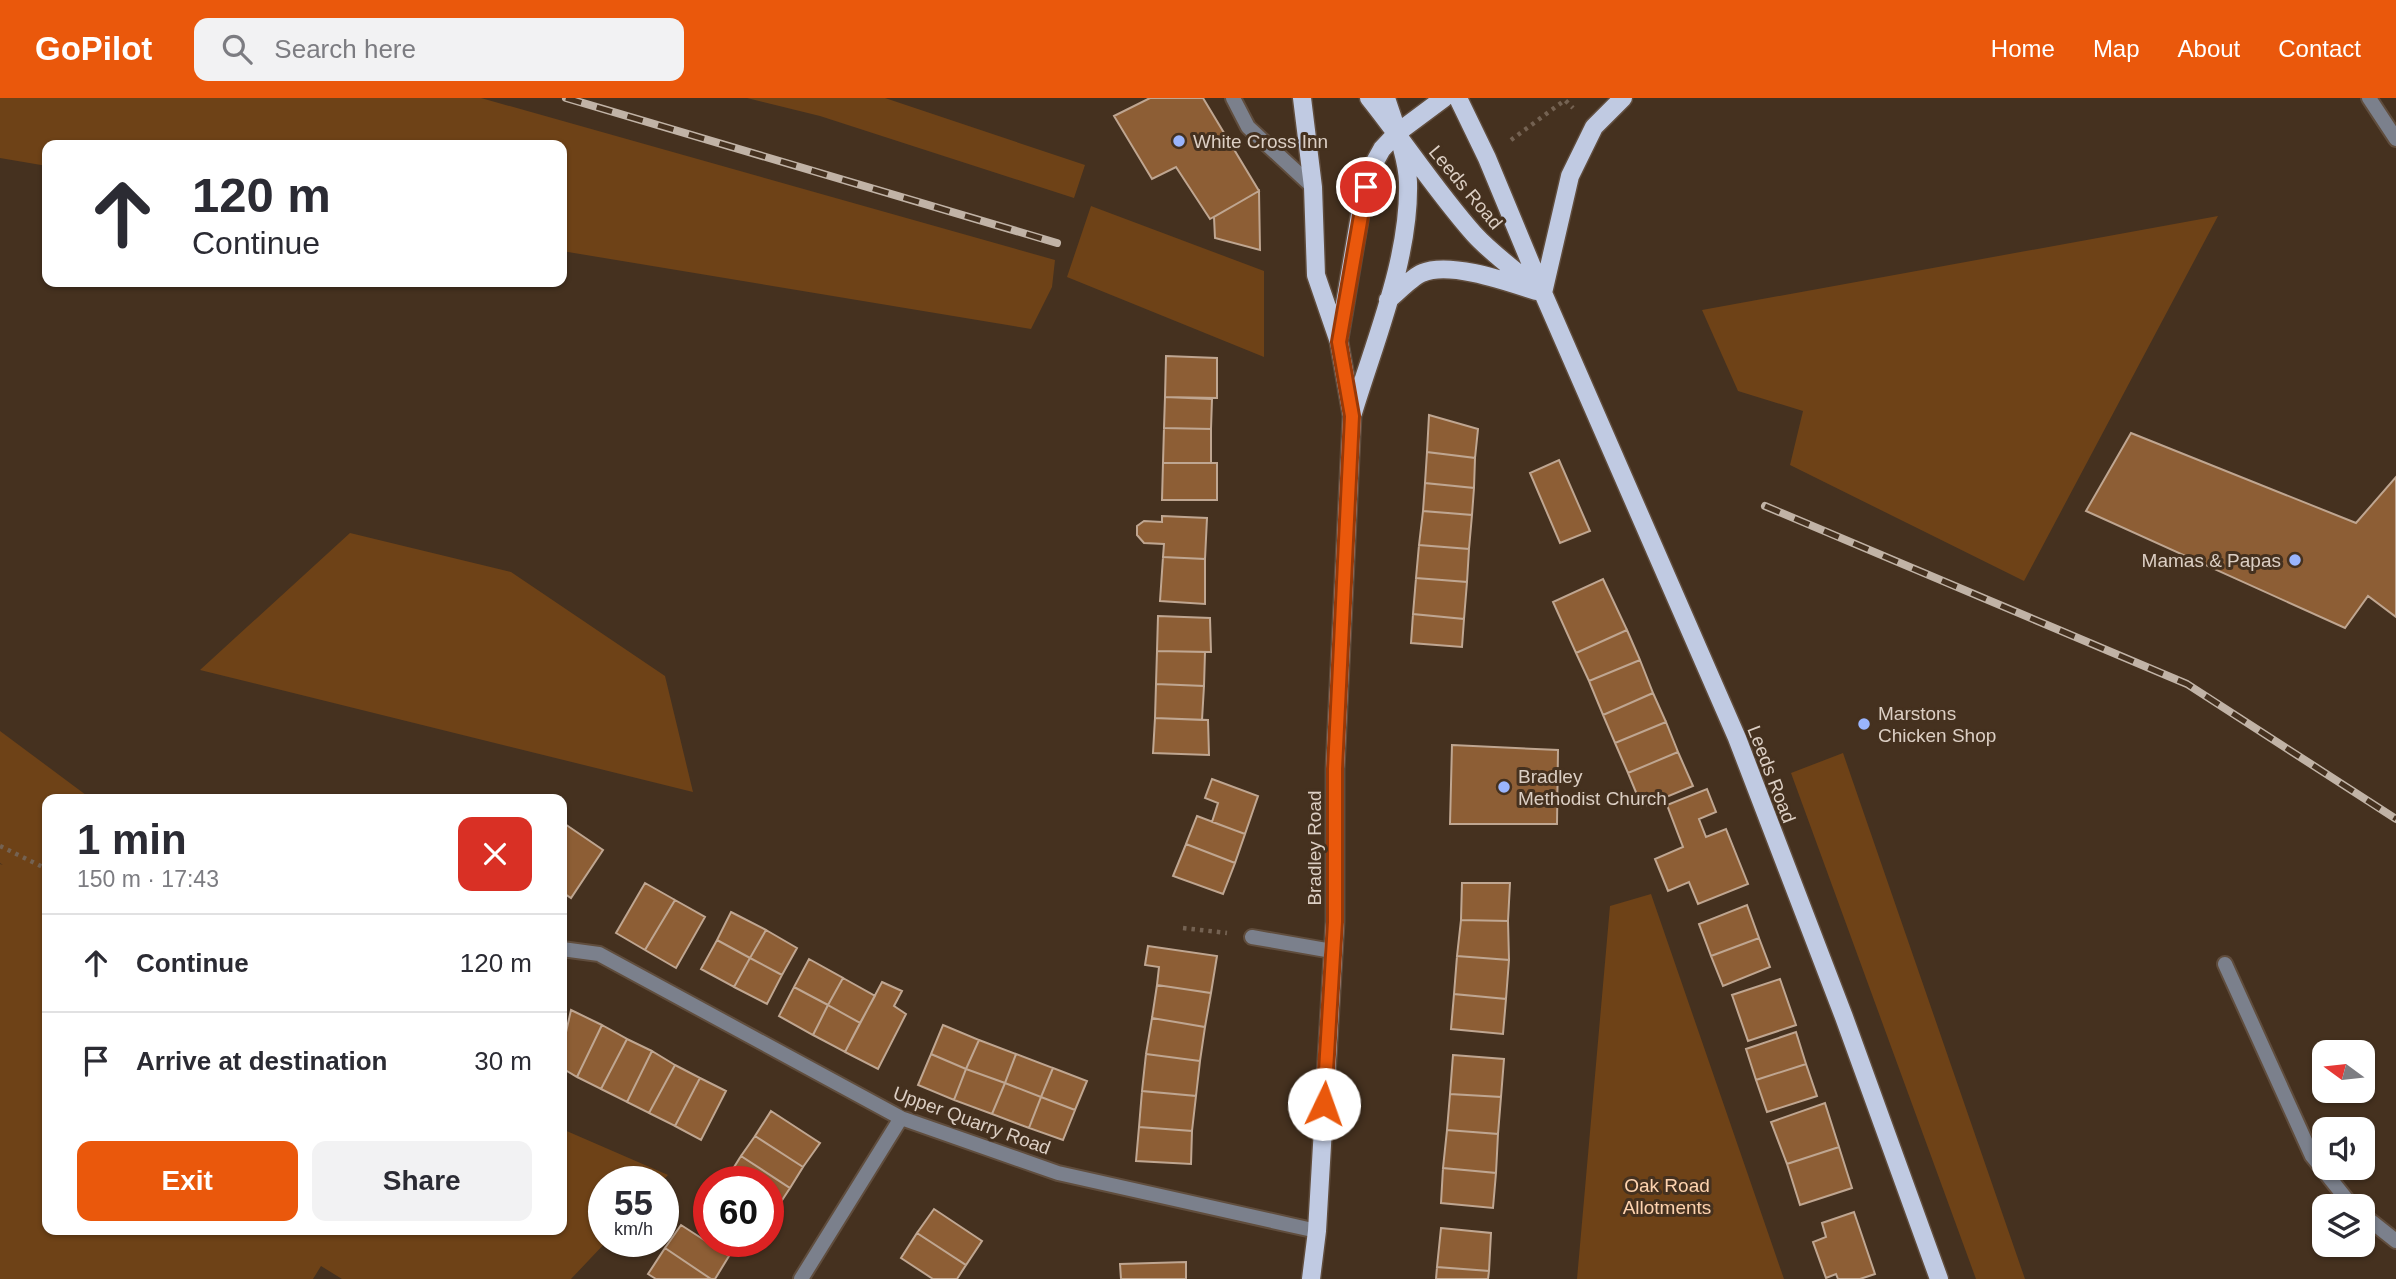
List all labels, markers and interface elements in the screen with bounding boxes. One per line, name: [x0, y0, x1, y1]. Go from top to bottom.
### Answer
search box: [194, 18, 684, 81]
text: GoPilot: [35, 30, 152, 67]
icon: search: [218, 30, 256, 68]
text: Search here: [274, 34, 416, 64]
text: Home: [1991, 35, 2055, 62]
text: Map: [2093, 35, 2140, 62]
text: About: [2178, 35, 2240, 62]
text: Contact: [2278, 35, 2361, 62]
place label: White Cross Inn: [1193, 131, 1328, 152]
marker: White Cross Inn: [1171, 133, 1187, 149]
street label: Leeds Road: [1425, 141, 1507, 233]
pin: [1336, 157, 1396, 217]
icon: ahead: [77, 168, 168, 259]
text: 120 m: [192, 168, 331, 222]
icon: arrive: [1347, 168, 1385, 206]
text: Continue: [192, 225, 320, 261]
place label: Mamas & Papas: [2142, 550, 2281, 571]
marker: Mamas & Papas: [2287, 552, 2303, 568]
place label: Marstons Chicken Shop: [1878, 703, 1996, 746]
marker: Marstons Chicken Shop: [1856, 716, 1872, 732]
street label: Leeds Road: [1743, 723, 1800, 826]
place label: Bradley Methodist Church: [1518, 766, 1667, 809]
marker: Bradley Methodist Church: [1496, 779, 1512, 795]
street label: Bradley Road: [1304, 790, 1325, 906]
text: 1 min: [77, 816, 187, 863]
button: close: [458, 817, 532, 891]
text: 150 m · 17:43: [77, 866, 219, 892]
icon: ahead: [77, 944, 115, 982]
text: Continue: [136, 948, 249, 978]
text: 120 m: [460, 948, 532, 978]
north arrow: [2312, 1040, 2375, 1102]
map controls: [2312, 1040, 2375, 1257]
icon: arrive: [77, 1042, 115, 1080]
text: Arrive at destination: [136, 1046, 387, 1076]
text: 30 m: [474, 1046, 532, 1076]
position arrow: [1287, 1067, 1361, 1141]
street label: Upper Quarry Road: [890, 1082, 1053, 1159]
button: sound: [2312, 1117, 2375, 1180]
button: Exit: [77, 1141, 298, 1221]
button: Share: [312, 1141, 532, 1221]
speed limit sign: 60: [693, 1166, 784, 1257]
park label: Oak Road Allotments: [1623, 1175, 1711, 1218]
text: 55: [614, 1183, 653, 1222]
button: layers: [2312, 1194, 2375, 1257]
text: km/h: [614, 1219, 653, 1239]

